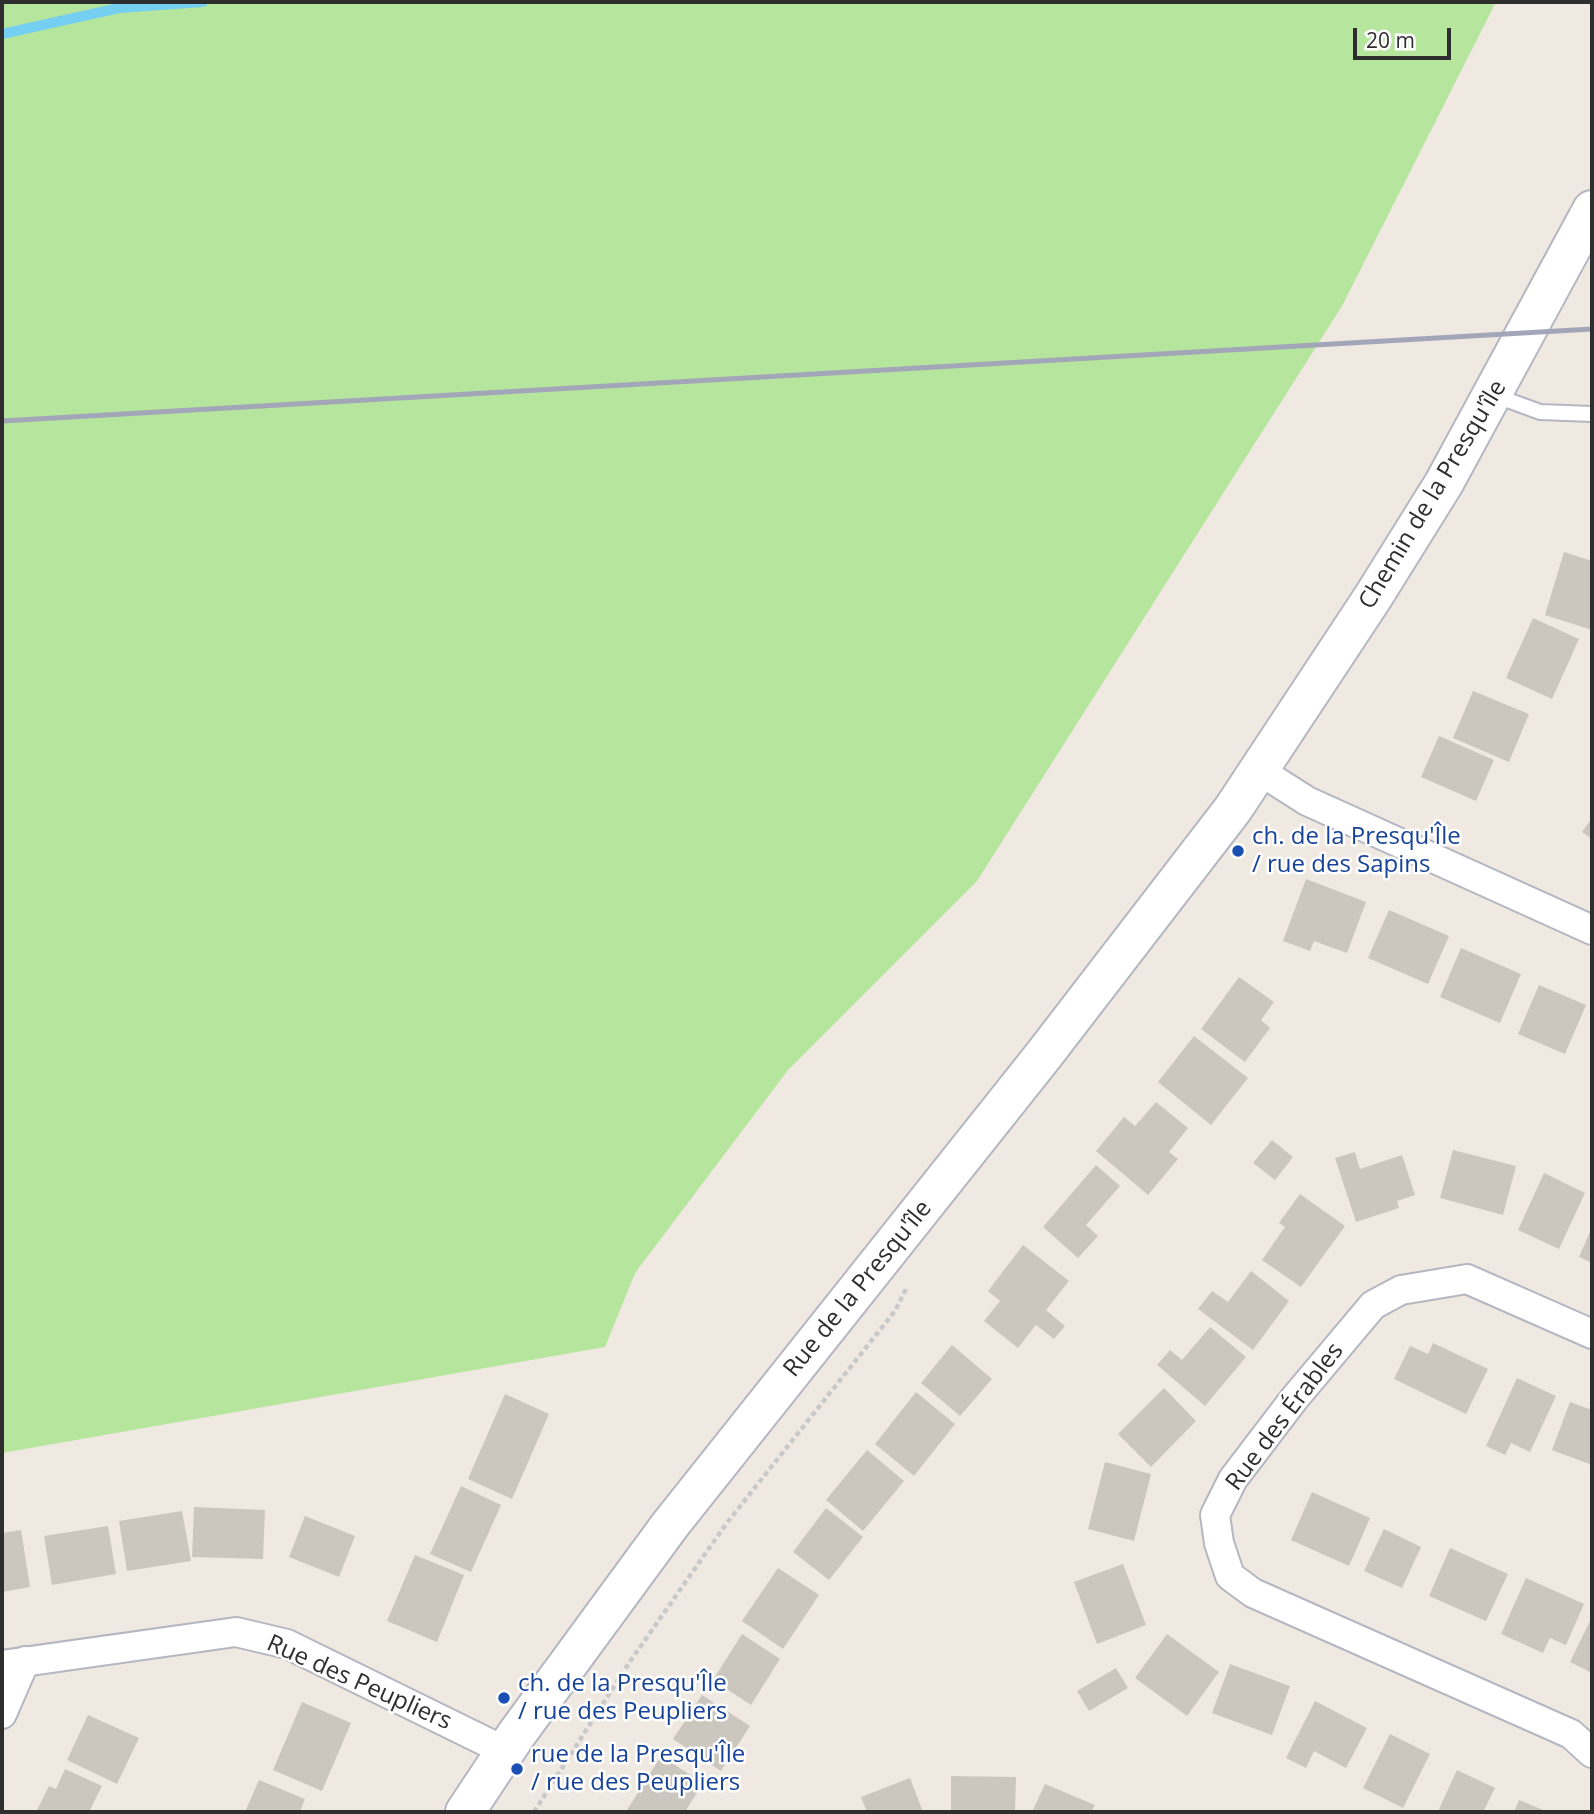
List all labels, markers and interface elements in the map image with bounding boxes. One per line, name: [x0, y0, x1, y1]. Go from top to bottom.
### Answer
scale bar: [1356, 14, 1454, 58]
text: 20 m: [1366, 26, 1415, 54]
street label: Chemin de la Presqu'île: [1353, 375, 1513, 615]
place label: ch. de la Presqu'Île / rue des Sapins: [1252, 823, 1461, 879]
marker: ch. de la Presqu'Île / rue des Sapins: [1230, 843, 1246, 859]
street label: Rue de la Presqu'île: [778, 1195, 938, 1383]
street label: Rue des Érables: [1220, 1338, 1350, 1496]
street label: Rue des Peupliers: [262, 1629, 456, 1737]
place label: ch. de la Presqu'Île / rue des Peupliers: [518, 1670, 727, 1726]
marker: ch. de la Presqu'Île / rue des Peupliers: [496, 1690, 512, 1706]
place label: rue de la Presqu'Île / rue des Peupliers: [531, 1741, 745, 1797]
marker: rue de la Presqu'Île / rue des Peupliers: [509, 1761, 525, 1777]

